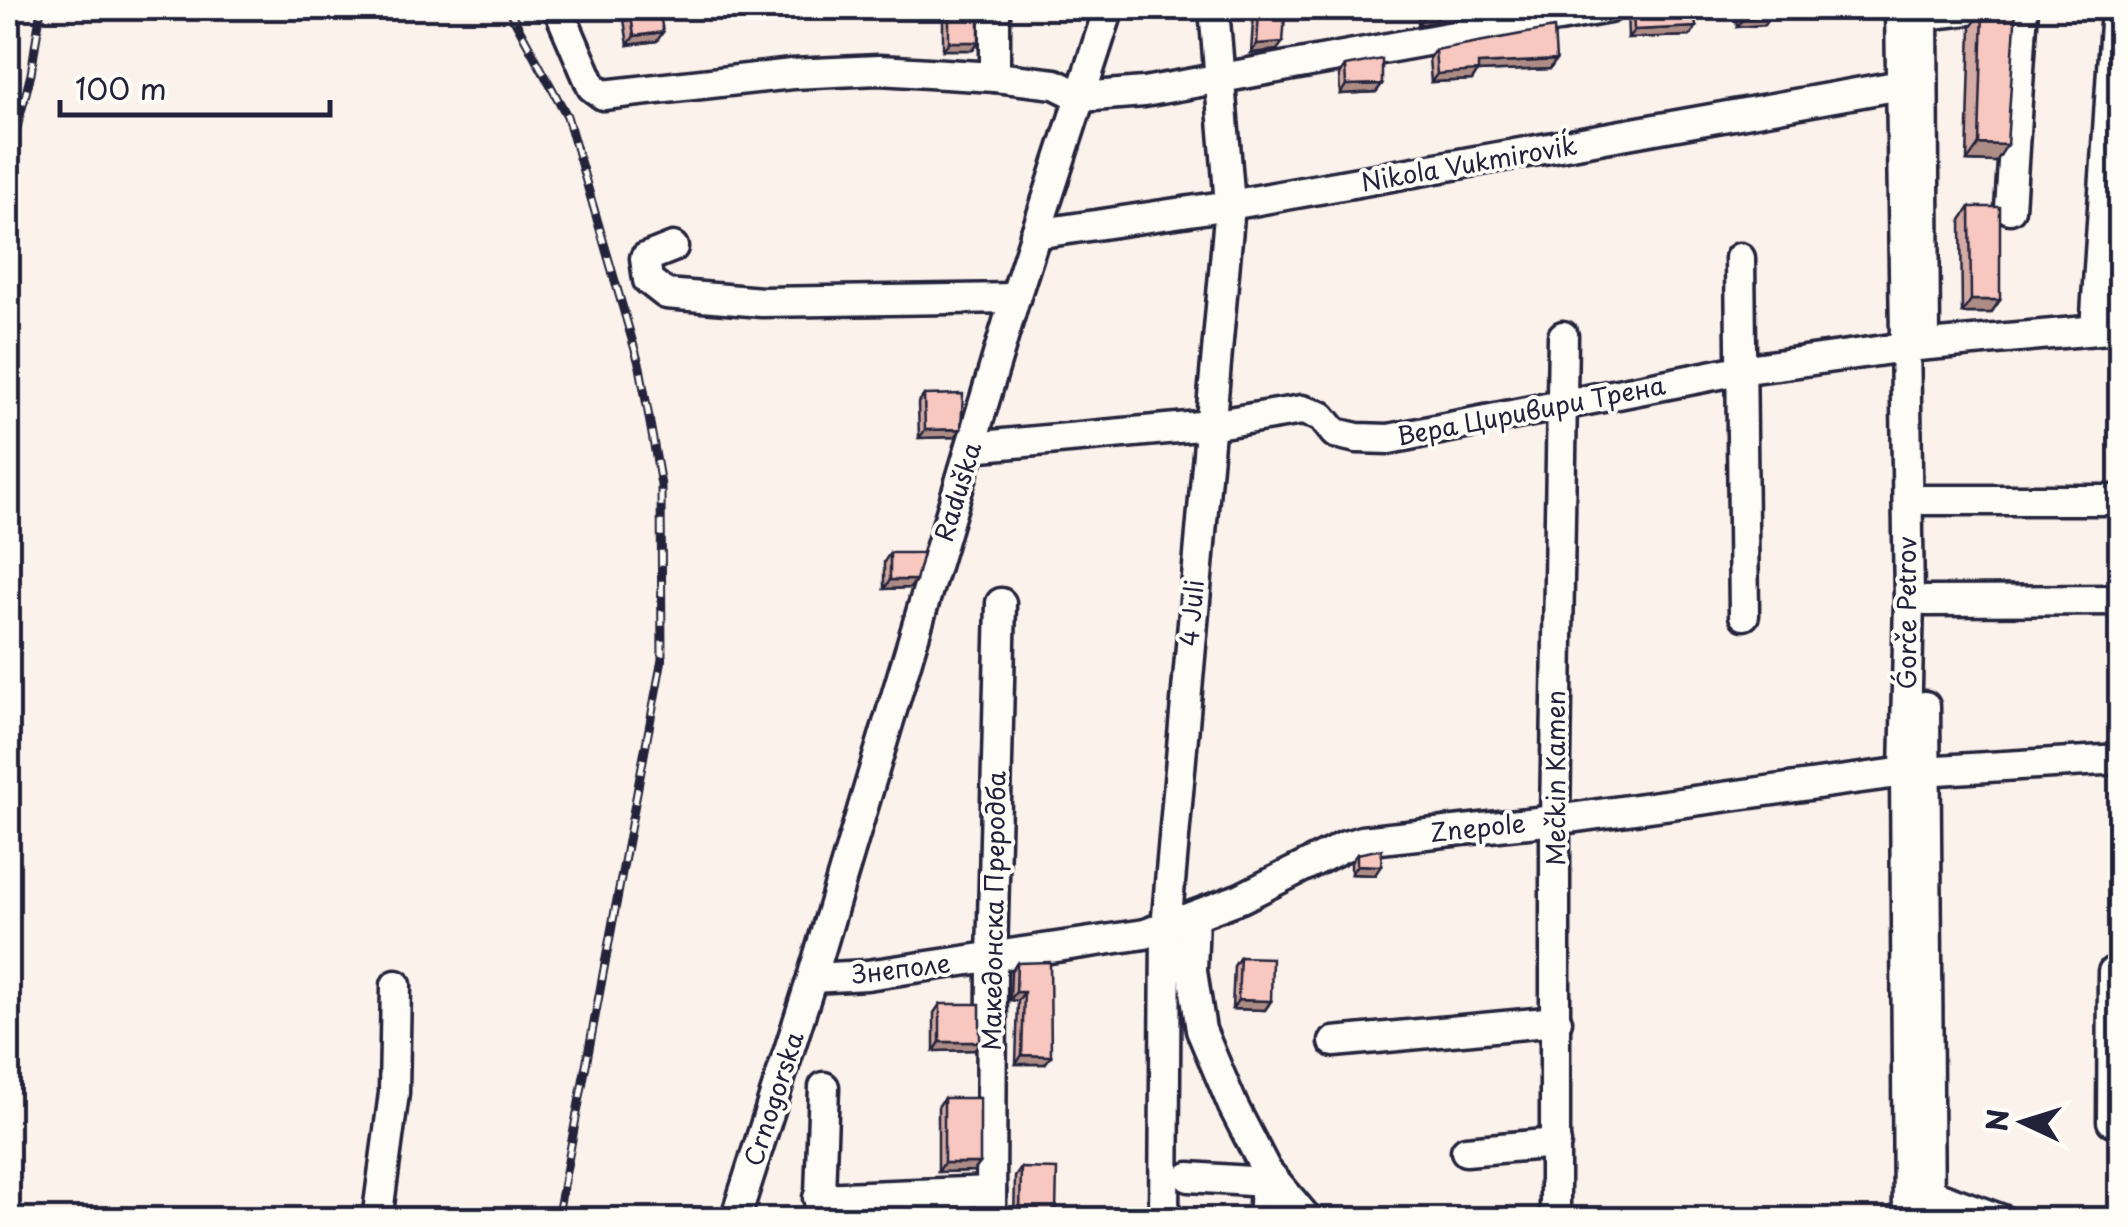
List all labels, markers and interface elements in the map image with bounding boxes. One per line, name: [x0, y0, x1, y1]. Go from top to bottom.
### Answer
scale bar: [60, 55, 330, 117]
text: 100 m: [75, 65, 167, 110]
street label: Nikola Vukmiroviḱ: [1358, 125, 1580, 201]
street label: Вера Циривири Трена: [1393, 365, 1669, 455]
street label: Raduška: [924, 437, 990, 546]
street label: Ǵorče Petrov: [1887, 536, 1925, 690]
street label: 4 Juli: [1169, 578, 1213, 648]
street label: Mečkin Kamen: [1536, 690, 1574, 866]
street label: Македонска Преродба: [972, 770, 1014, 1051]
street label: Znepole: [1428, 803, 1527, 851]
street label: Знеполе: [849, 943, 952, 993]
street label: Crnogorska: [733, 1026, 813, 1171]
north arrow: [1973, 1072, 2073, 1172]
text: N: [1974, 1108, 2019, 1133]

